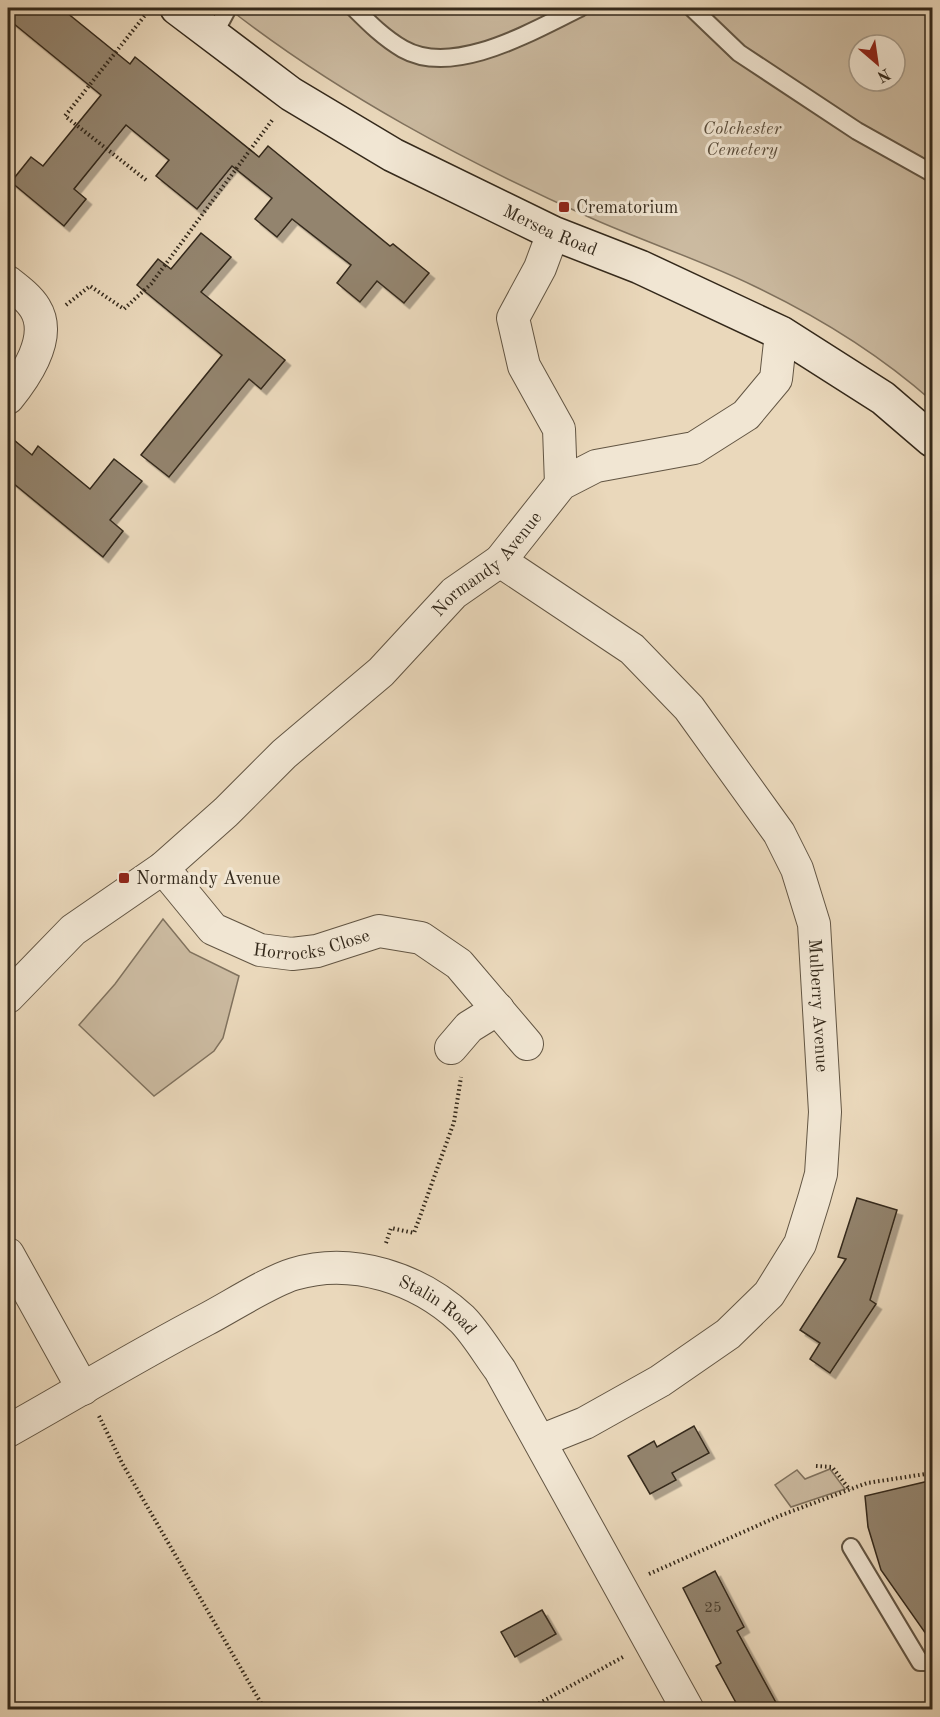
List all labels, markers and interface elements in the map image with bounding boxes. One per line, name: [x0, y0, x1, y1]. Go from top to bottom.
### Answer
north arrow: [847, 33, 907, 93]
text: N: [873, 64, 893, 85]
park label: Colchester Cemetery: [703, 120, 782, 159]
place label: Crematorium: [576, 199, 678, 217]
marker: Crematorium: [557, 200, 571, 214]
street label: Mersea Road: [500, 202, 600, 259]
street label: Normandy Avenue: [429, 509, 545, 620]
place label: Normandy Avenue: [136, 870, 280, 888]
marker: Normandy Avenue: [117, 871, 131, 885]
street label: Horrocks Close: [252, 927, 372, 964]
street label: Mulberry Avenue: [805, 938, 831, 1073]
street label: Stalin Road: [396, 1273, 480, 1338]
house number: 25: [704, 1601, 722, 1616]

